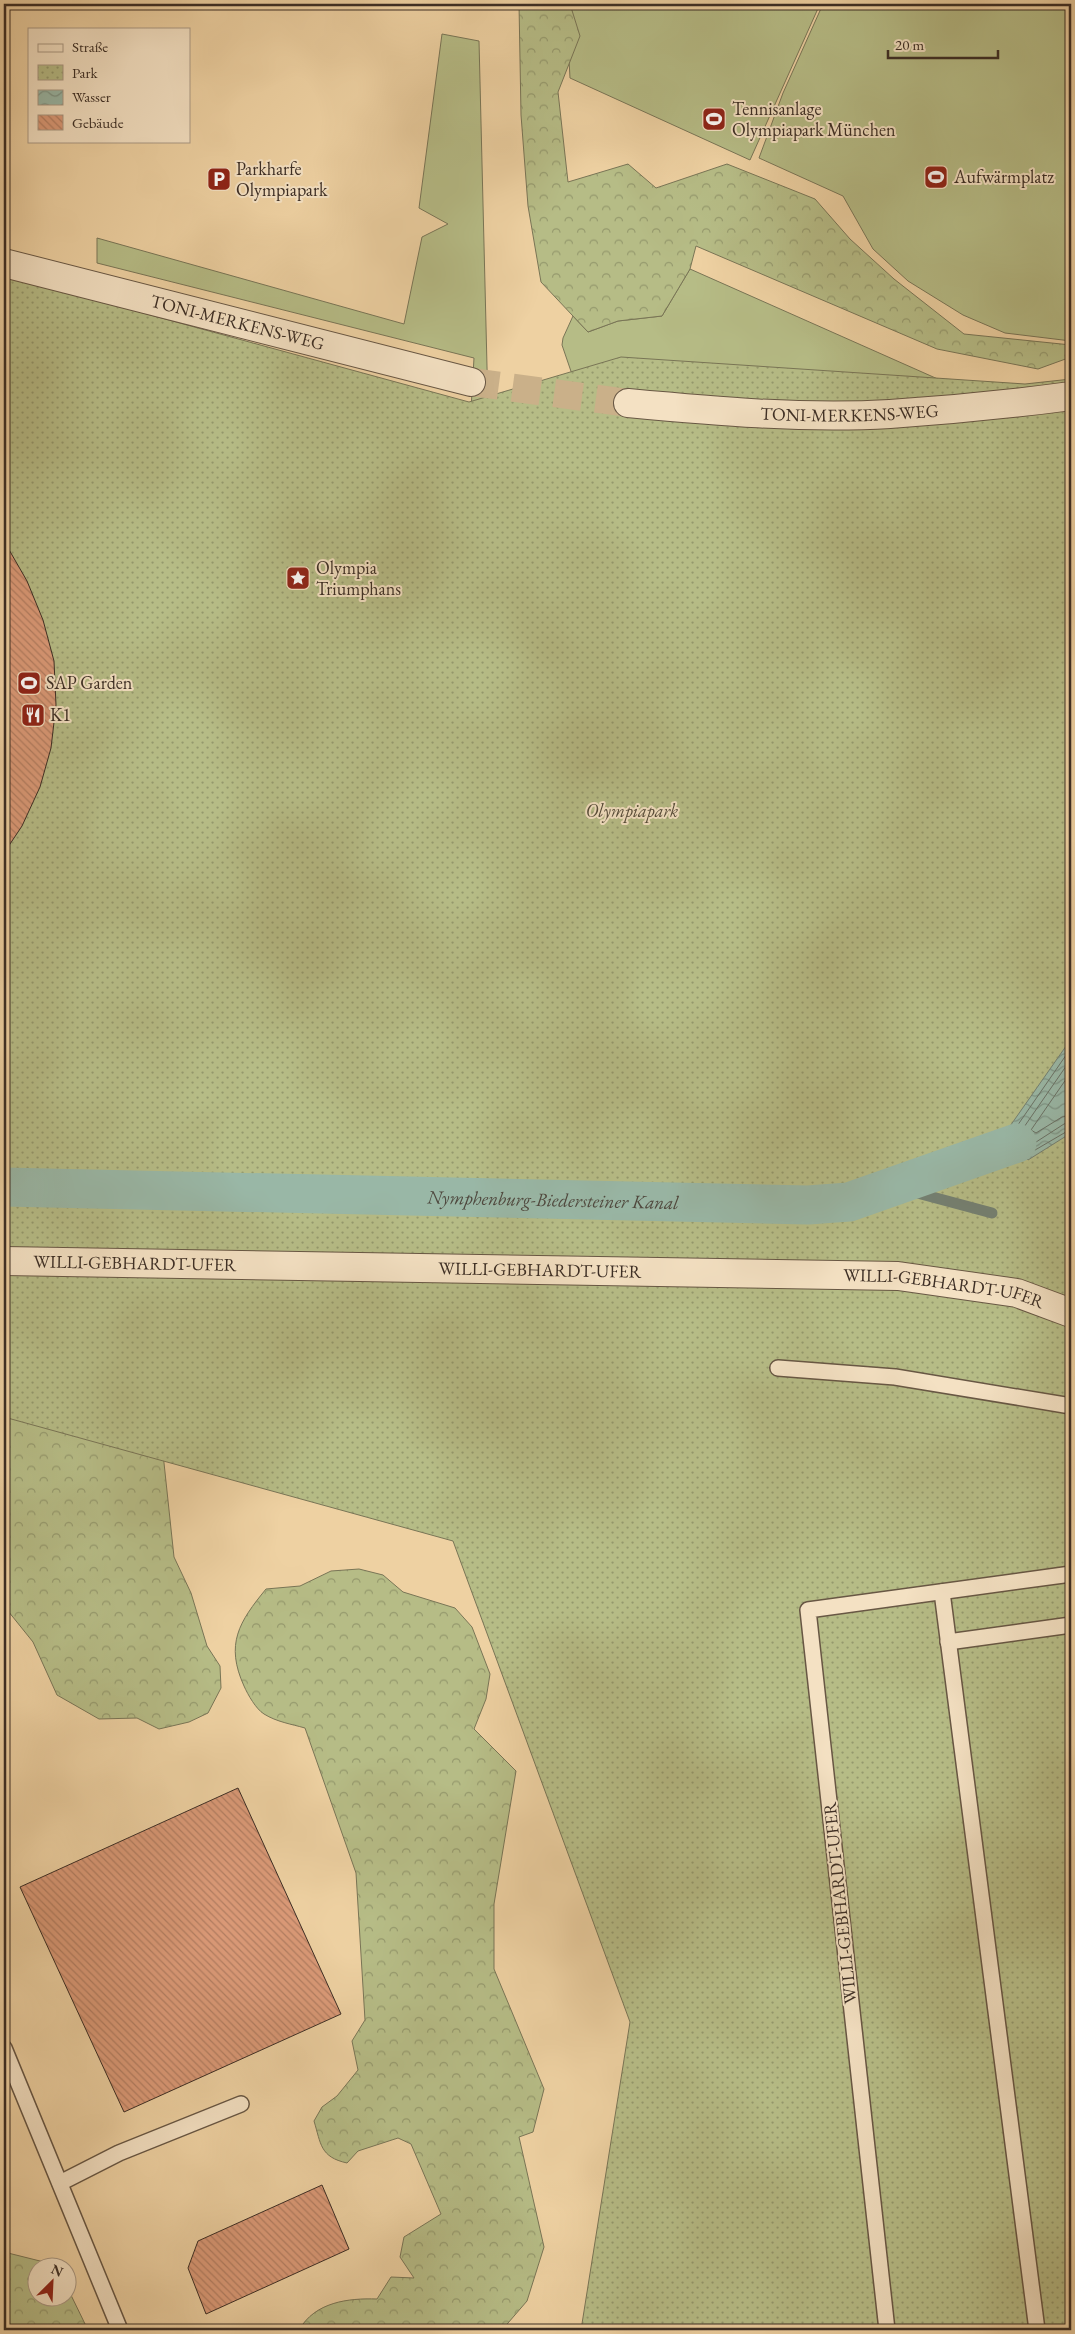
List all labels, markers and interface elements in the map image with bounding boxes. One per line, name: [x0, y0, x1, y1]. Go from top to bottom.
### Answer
legend: [28, 28, 190, 142]
scale bar: [888, 28, 998, 60]
text: 20 m: [895, 35, 924, 54]
text: Straße: [72, 37, 108, 56]
text: Park: [72, 63, 99, 82]
text: Wasser: [72, 87, 111, 106]
place label: Tennisanlage Olympiapark München: [732, 97, 896, 141]
sports icon: Tennisanlage Olympiapark München: [701, 106, 727, 132]
text: Gebäude: [72, 113, 124, 132]
place label: Parkharfe Olympiapark: [236, 157, 328, 201]
sports icon: Aufwärmplatz: [923, 164, 949, 190]
place label: Aufwärmplatz: [953, 165, 1054, 188]
parking icon: Parkharfe Olympiapark: [206, 166, 232, 192]
street label: TONI-MERKENS-WEG: [148, 289, 327, 355]
street label: TONI-MERKENS-WEG: [760, 398, 939, 427]
place label: Olympia Triumphans: [316, 556, 401, 600]
place icon: Olympia Triumphans: [285, 565, 311, 591]
sports icon: SAP Garden: [16, 670, 42, 696]
place label: SAP Garden: [46, 671, 133, 694]
restaurant icon: K1: [20, 702, 46, 728]
place label: K1: [50, 703, 71, 726]
park label: Olympiapark: [586, 799, 678, 823]
water label: Nymphenburg-Biedersteiner Kanal: [426, 1184, 680, 1215]
street label: WILLI-GEBHARDT-UFER: [33, 1249, 237, 1276]
street label: WILLI-GEBHARDT-UFER: [438, 1256, 642, 1283]
street label: WILLI-GEBHARDT-UFER: [843, 1263, 1048, 1313]
street label: WILLI-GEBHARDT-UFER: [817, 1801, 862, 2005]
north arrow: [28, 2256, 78, 2306]
text: N: [48, 2260, 67, 2281]

